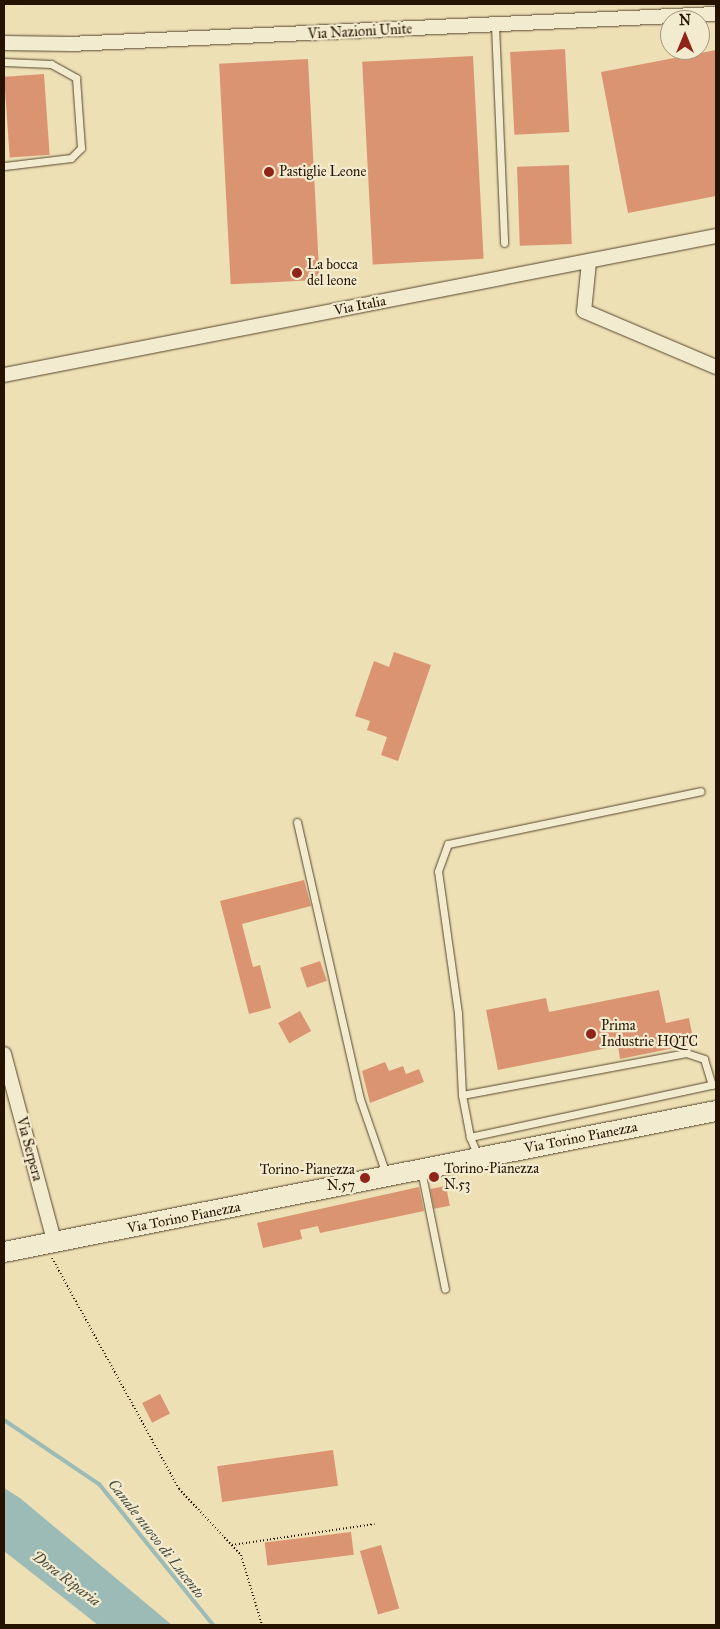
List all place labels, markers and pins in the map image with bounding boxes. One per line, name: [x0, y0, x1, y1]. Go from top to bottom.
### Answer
place label: Pastiglie Leone: [279, 164, 366, 180]
marker: Pastiglie Leone: [263, 166, 275, 178]
place label: La bocca del leone: [307, 257, 358, 290]
marker: La bocca del leone: [291, 267, 303, 279]
place label: Prima Industrie HQTC: [601, 1018, 698, 1050]
marker: Prima Industrie HQTC: [585, 1028, 597, 1040]
place label: Torino-Pianezza N.53: [444, 1161, 539, 1194]
place label: Torino-Pianezza N.57: [260, 1162, 355, 1194]
marker: Torino-Pianezza N.53: [428, 1171, 440, 1183]
marker: Torino-Pianezza N.57: [359, 1172, 371, 1184]

